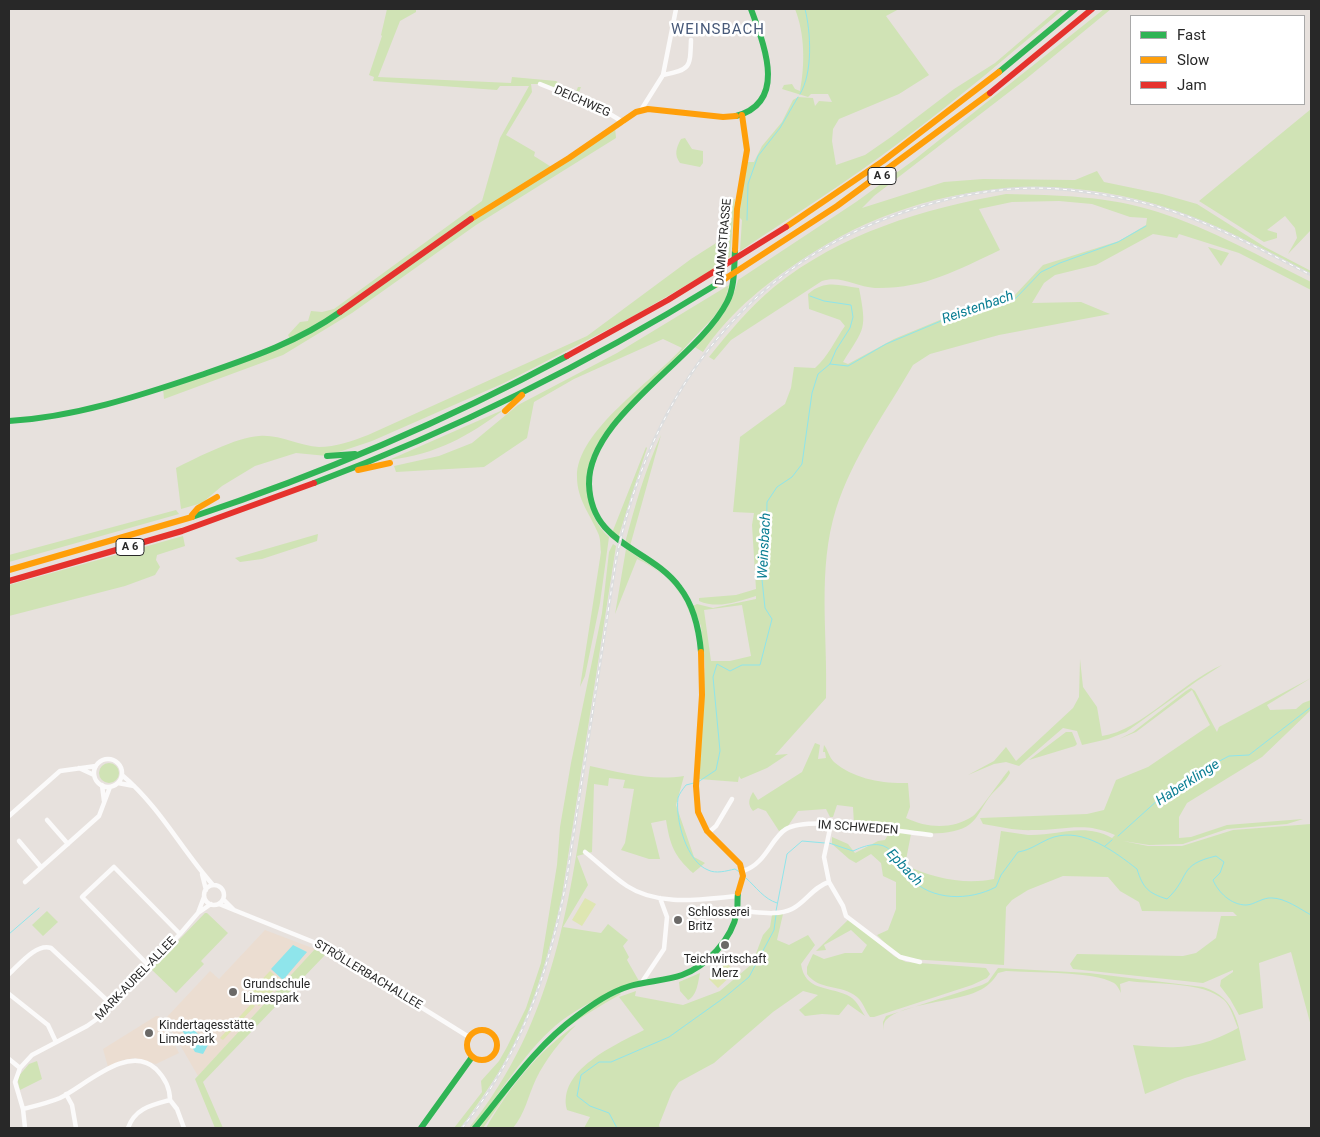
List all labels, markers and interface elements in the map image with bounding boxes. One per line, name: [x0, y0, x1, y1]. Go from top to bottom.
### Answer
legend: [1130, 15, 1305, 105]
district label: WEINSBACH: [670, 21, 766, 39]
text: Fast: [1177, 26, 1206, 44]
text: Slow: [1177, 51, 1209, 69]
text: Jam: [1177, 76, 1207, 94]
street label: DEICHWEG: [552, 83, 612, 121]
road number: A 6: [868, 168, 896, 185]
street label: DAMMSTRASSE: [713, 198, 735, 286]
water label: Reistenbach: [940, 288, 1016, 328]
water label: Weinsbach: [755, 512, 775, 580]
road number: A 6: [116, 538, 144, 556]
water label: Haberklinge: [1153, 756, 1223, 810]
street label: IM SCHWEDEN: [817, 818, 899, 838]
water label: Epbach: [883, 846, 925, 890]
place label: Schlosserei Britz: [688, 906, 750, 934]
marker: Schlosserei Britz: [672, 914, 684, 926]
street label: MARK-AUREL-ALLEE: [93, 934, 179, 1024]
street label: STRÖLLERBACHALLEE: [311, 937, 425, 1013]
marker: Teichwirtschaft Merz: [719, 939, 731, 951]
place label: Teichwirtschaft Merz: [684, 953, 766, 981]
place label: Grundschule Limespark: [243, 978, 310, 1006]
marker: Grundschule Limespark: [227, 986, 239, 998]
place label: Kindertagesstätte Limespark: [159, 1019, 254, 1047]
marker: Kindertagesstätte Limespark: [143, 1027, 155, 1039]

